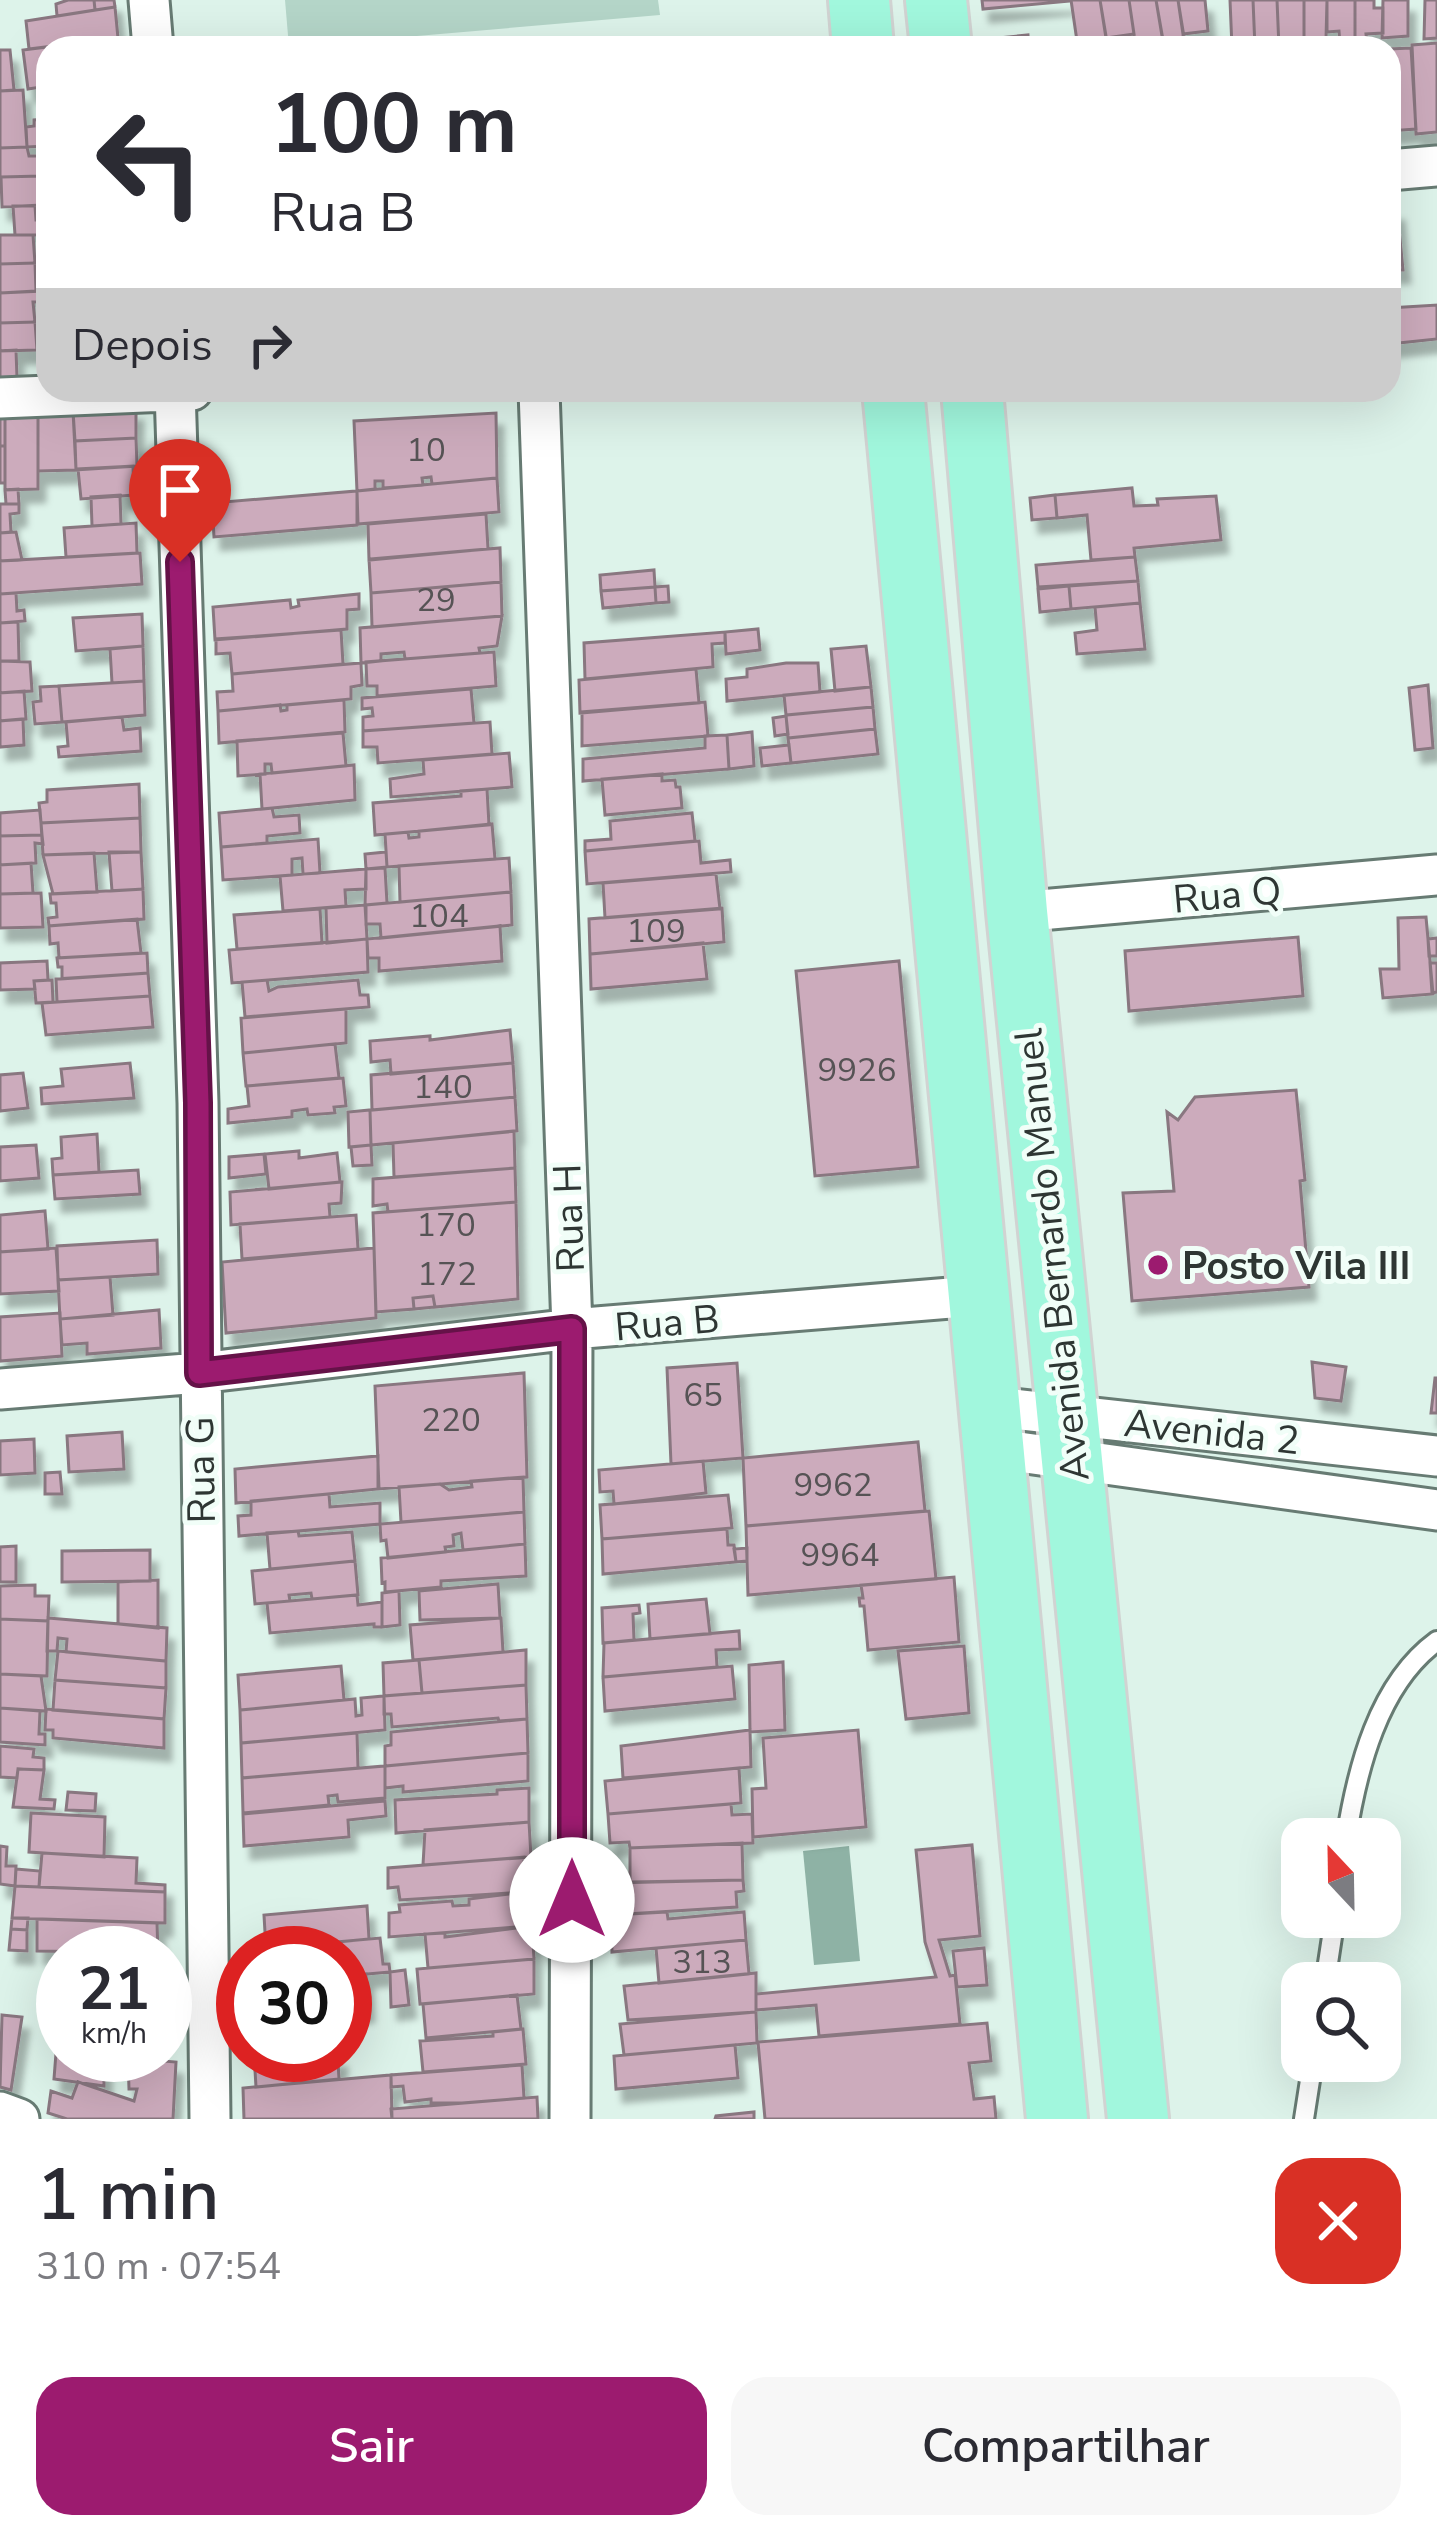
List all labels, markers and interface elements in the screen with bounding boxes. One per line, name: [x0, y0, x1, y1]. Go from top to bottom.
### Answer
text: 100 m: [270, 67, 518, 182]
icon: left: [72, 84, 228, 240]
text: Rua B: [270, 176, 415, 250]
icon: right: [237, 312, 303, 378]
text: Depois: [72, 315, 213, 376]
house number: 10: [406, 428, 446, 473]
pin: [129, 439, 231, 562]
icon: arrive: [147, 457, 213, 523]
house number: 29: [416, 578, 456, 623]
street label: Rua Q: [1171, 864, 1284, 927]
house number: 104: [409, 894, 469, 939]
house number: 109: [626, 909, 686, 954]
street label: Avenida Bernardo Manuel: [1002, 1025, 1103, 1484]
house number: 9926: [817, 1048, 897, 1093]
house number: 140: [413, 1065, 473, 1110]
street label: Rua H: [541, 1163, 598, 1273]
house number: 170: [416, 1203, 476, 1248]
place label: Posto Vila III: [1182, 1240, 1410, 1293]
house number: 172: [417, 1252, 477, 1297]
marker: Posto Vila III: [1145, 1252, 1171, 1278]
street label: Rua B: [613, 1293, 722, 1354]
house number: 65: [683, 1373, 723, 1418]
street label: Avenida 2: [1122, 1397, 1302, 1468]
house number: 220: [421, 1398, 481, 1443]
street label: Rua G: [174, 1416, 229, 1524]
house number: 9962: [793, 1463, 873, 1508]
house number: 9964: [800, 1533, 880, 1578]
north arrow: [1281, 1818, 1401, 1938]
map controls: [1281, 1818, 1401, 2082]
position arrow: [509, 1837, 635, 1963]
speed limit sign: 30: [216, 1926, 372, 2082]
house number: 313: [672, 1940, 732, 1985]
text: 21: [78, 1948, 150, 2030]
button: search: [1281, 1962, 1401, 2082]
text: km/h: [81, 2013, 147, 2054]
text: 1 min: [36, 2146, 219, 2244]
button: close: [1275, 2158, 1401, 2284]
text: 310 m · 07:54: [36, 2240, 281, 2293]
button: Sair: [36, 2377, 707, 2515]
button: Compartilhar: [731, 2377, 1401, 2515]

